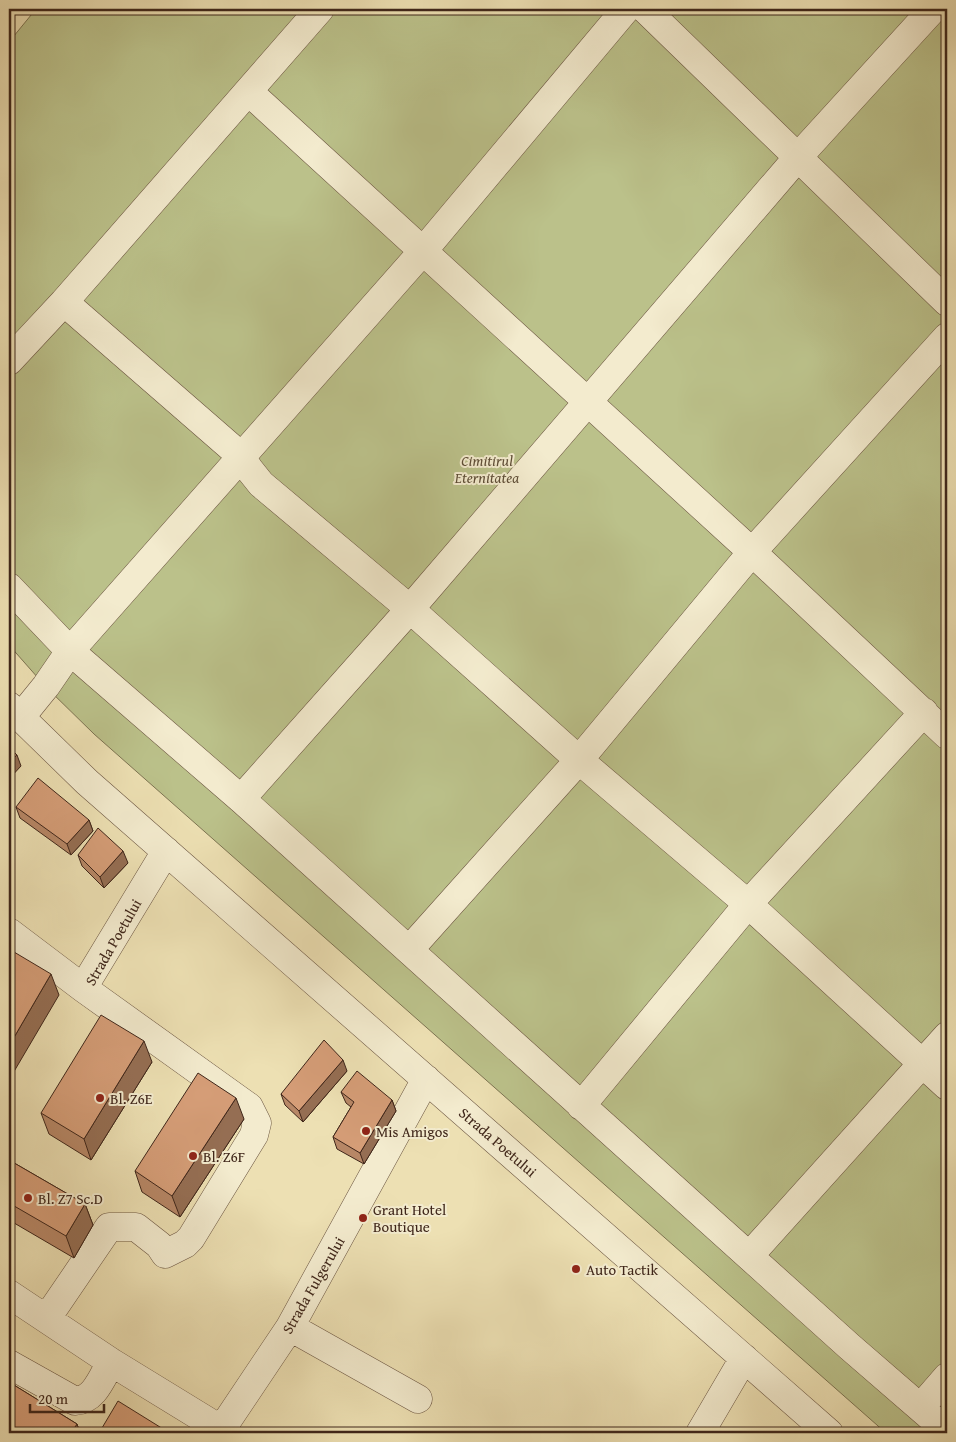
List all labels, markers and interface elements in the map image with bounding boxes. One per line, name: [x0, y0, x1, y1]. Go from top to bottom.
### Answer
park label: Cimitirul Eternitatea: [454, 450, 519, 488]
street label: Strada Poetului: [80, 895, 146, 989]
place label: Bl. Z6E: [110, 1088, 153, 1109]
marker: Bl. Z6E: [94, 1092, 106, 1104]
street label: Strada Poetului: [455, 1102, 541, 1182]
place label: Mis Amigos: [376, 1121, 448, 1142]
marker: Mis Amigos: [360, 1125, 372, 1137]
place label: Bl. Z6F: [203, 1146, 245, 1167]
marker: Bl. Z6F: [187, 1150, 199, 1162]
place label: Bl. Z7 Sc.D: [38, 1188, 103, 1209]
marker: Bl. Z7 Sc.D: [22, 1192, 34, 1204]
place label: Grant Hotel Boutique: [373, 1199, 446, 1237]
marker: Grant Hotel Boutique: [357, 1212, 369, 1224]
street label: Strada Fulgerului: [277, 1232, 349, 1338]
place label: Auto Tactik: [586, 1259, 659, 1280]
marker: Auto Tactik: [570, 1263, 582, 1275]
scale bar: [30, 1382, 104, 1414]
text: 20 m: [38, 1388, 69, 1409]

